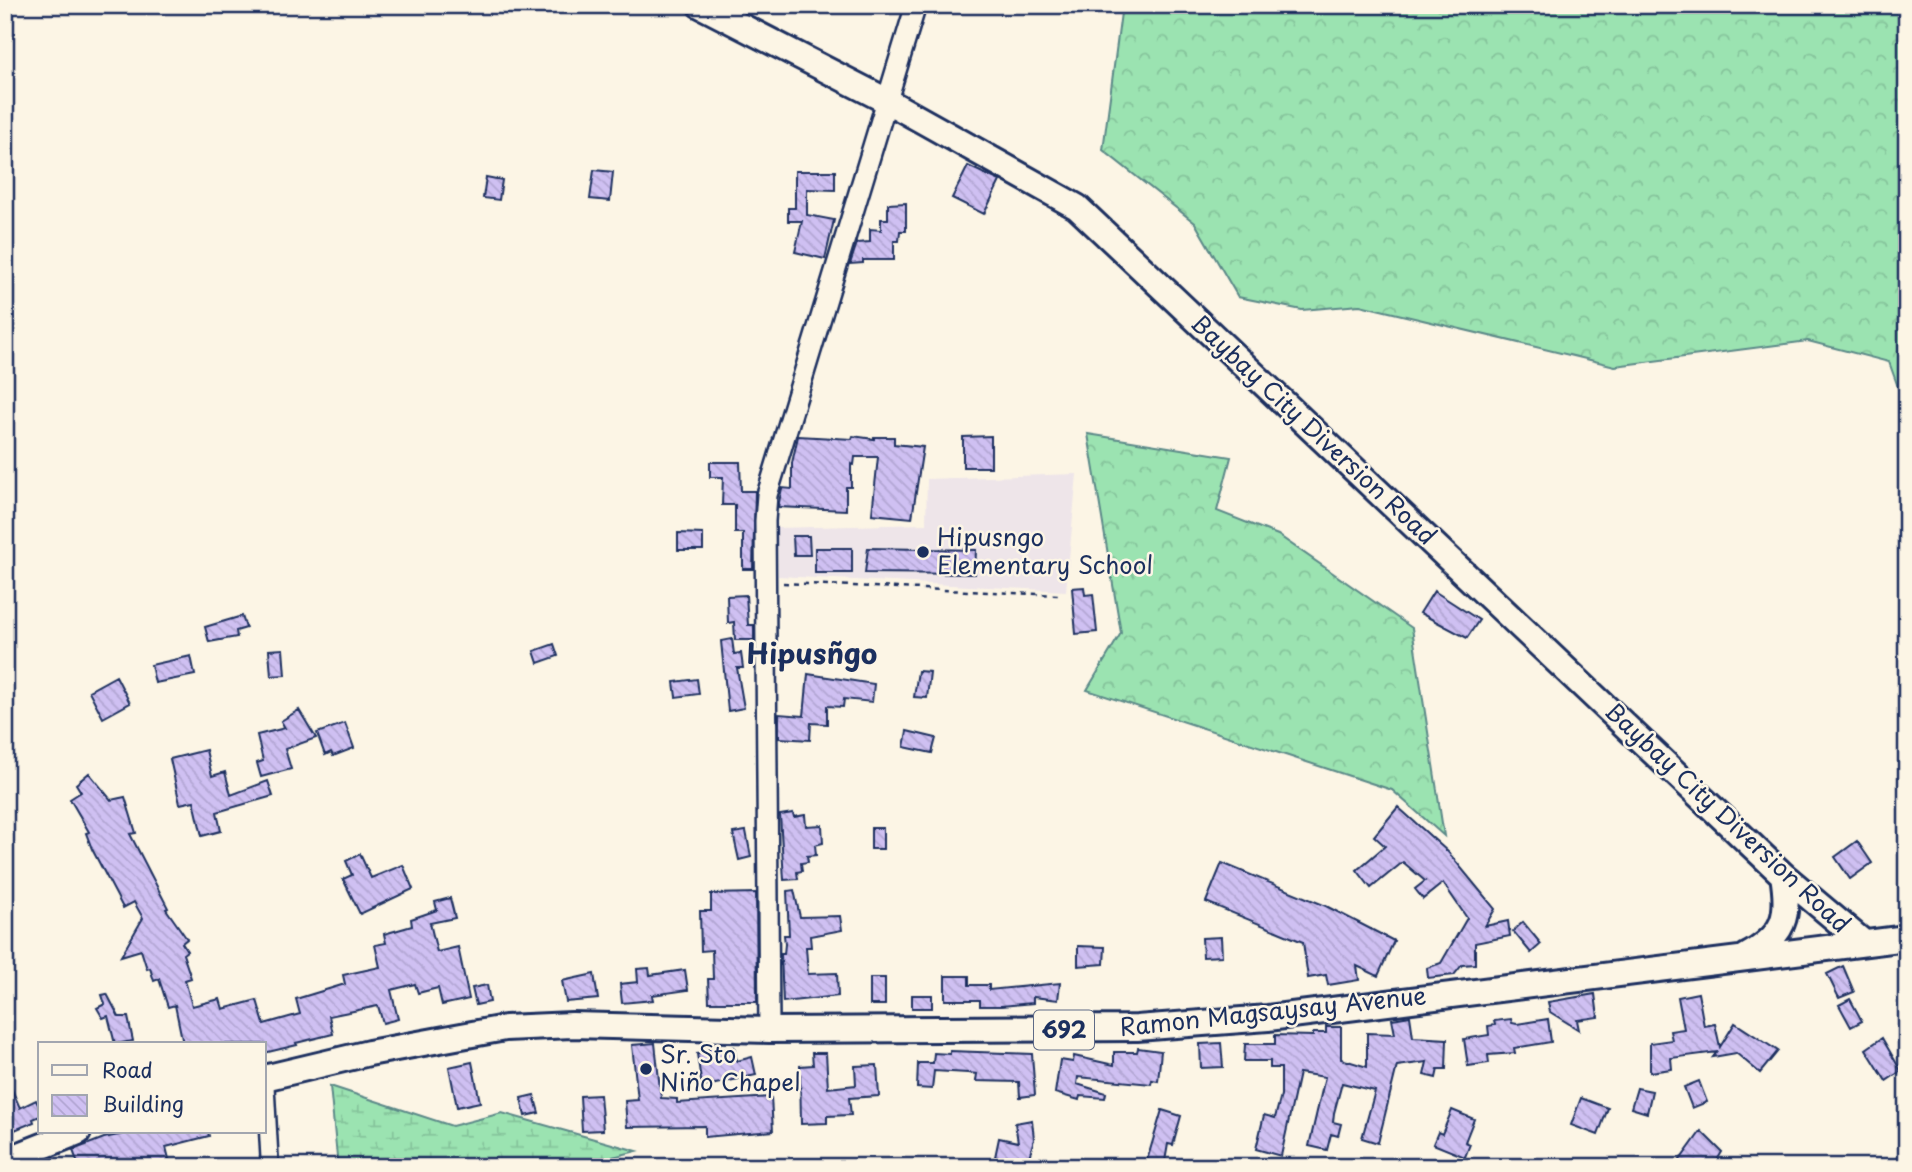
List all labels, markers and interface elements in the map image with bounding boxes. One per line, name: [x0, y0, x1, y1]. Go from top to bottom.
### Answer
street label: Baybay City Diversion Road: [1184, 305, 1445, 552]
place label: Hipusngo Elementary School: [937, 518, 1153, 582]
marker: Hipusngo Elementary School: [915, 544, 931, 560]
district label: Hipusñgo: [747, 631, 877, 674]
street label: Baybay City Diversion Road: [1598, 693, 1859, 940]
street label: Ramon Magsaysay Avenue: [1118, 976, 1428, 1044]
road number: 692: [1034, 1010, 1094, 1050]
place label: Sr. Sto Niño Chapel: [660, 1035, 800, 1099]
legend: [38, 1042, 266, 1134]
text: Road: [102, 1053, 153, 1085]
marker: Sr. Sto Niño Chapel: [638, 1061, 654, 1077]
text: Building: [102, 1087, 184, 1119]

